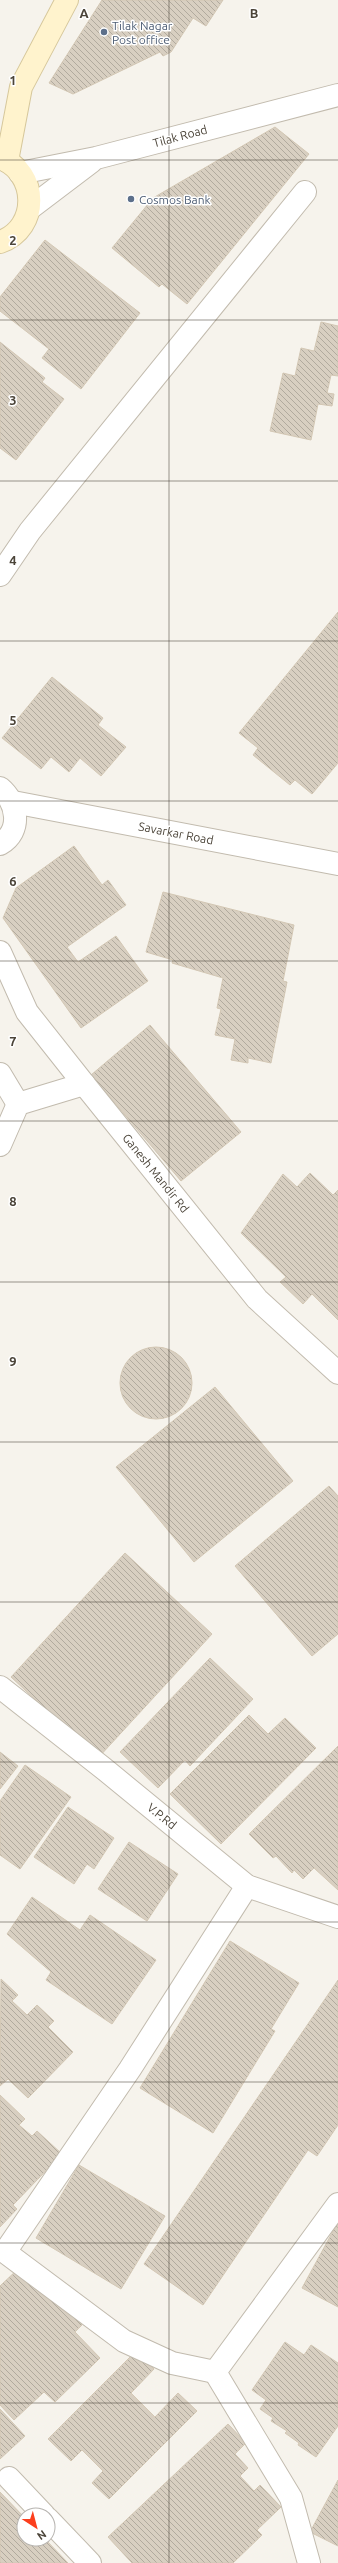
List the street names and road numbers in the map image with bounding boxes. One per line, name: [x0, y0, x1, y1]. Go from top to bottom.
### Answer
street label: Tilak Road: [151, 123, 209, 149]
street label: Savarkar Road: [137, 819, 215, 847]
street label: Ganesh Mandir Rd: [120, 1131, 192, 1215]
street label: V.P.Rd: [145, 1800, 179, 1832]

